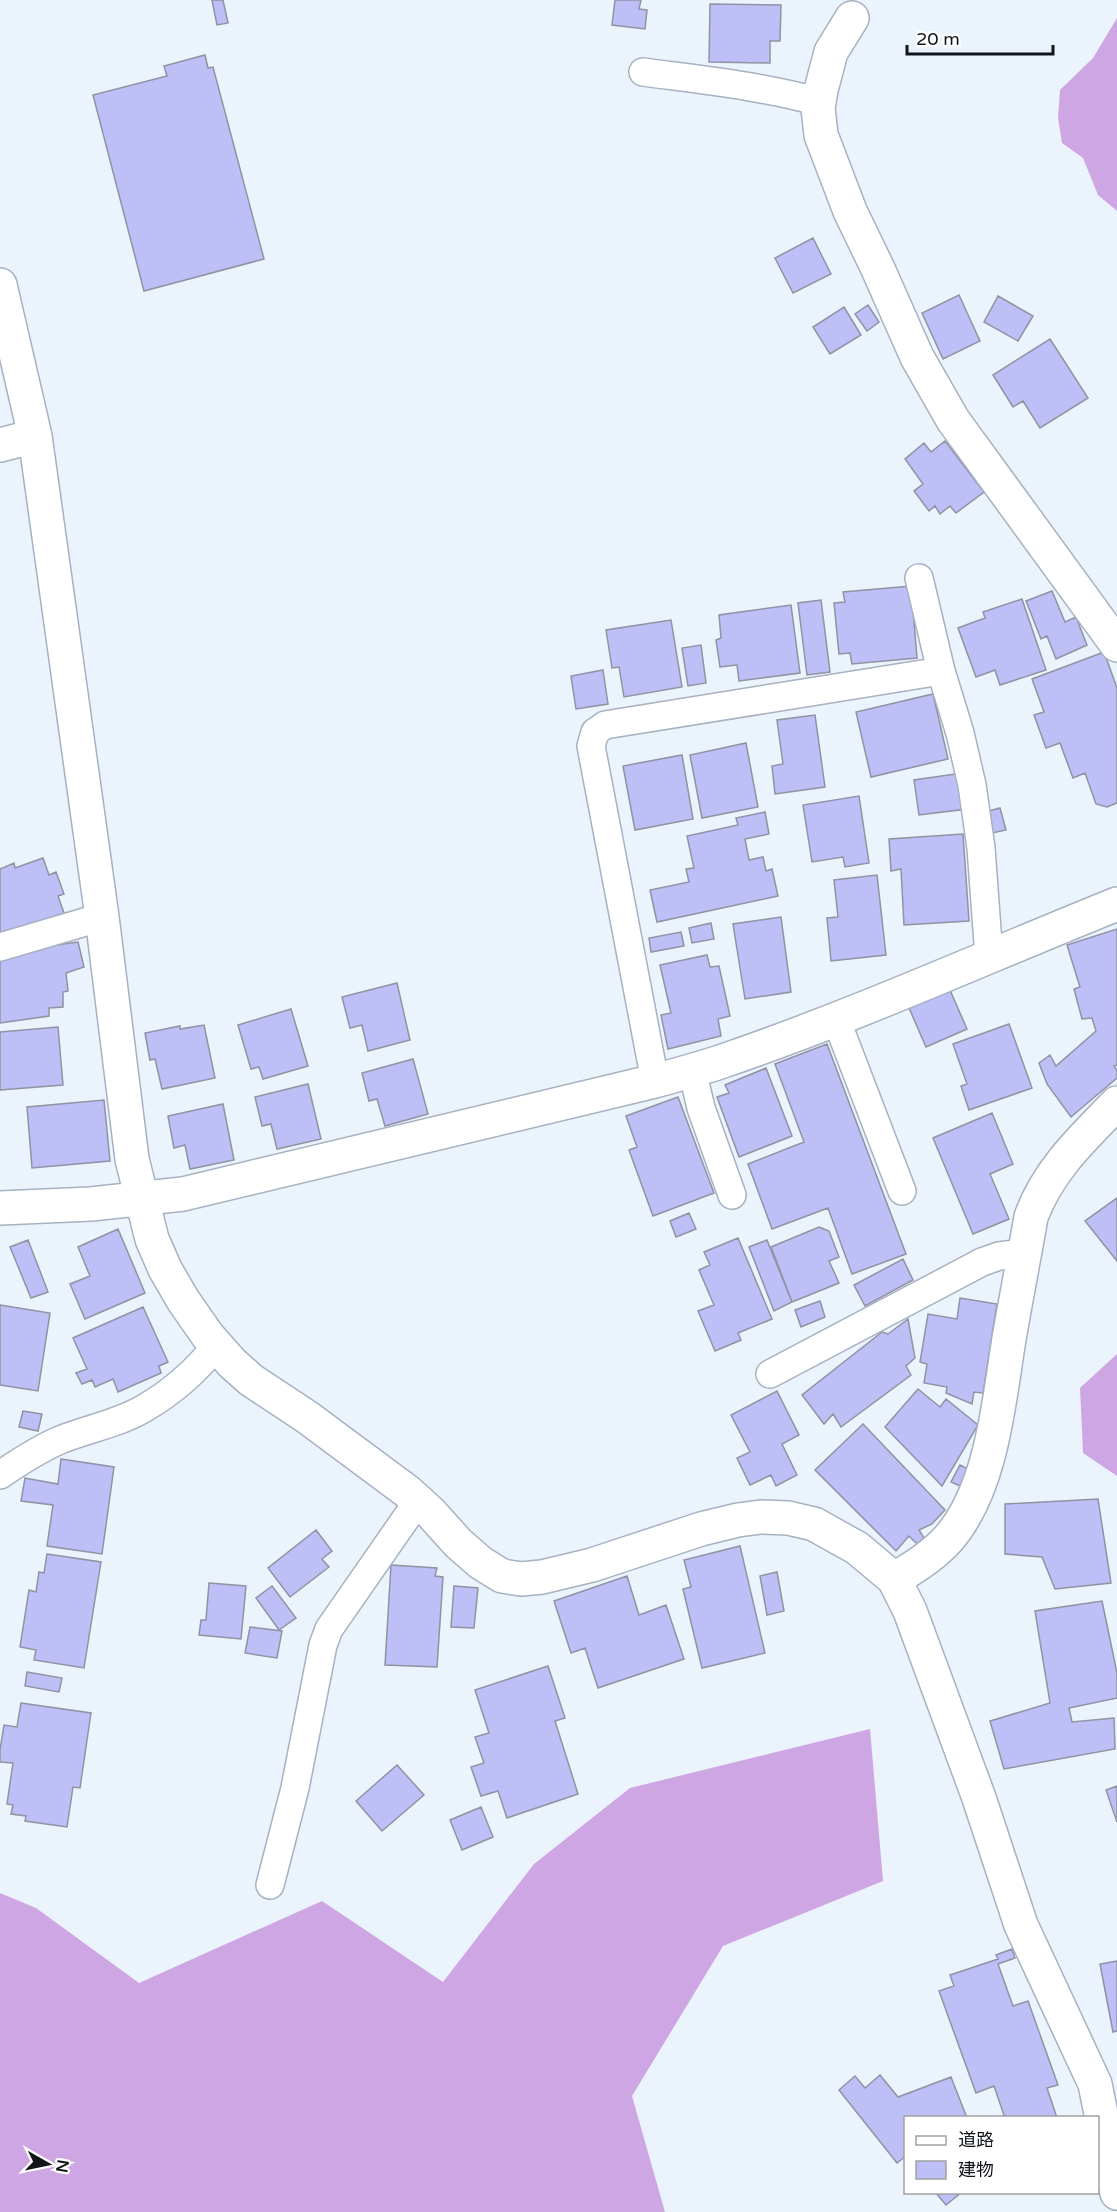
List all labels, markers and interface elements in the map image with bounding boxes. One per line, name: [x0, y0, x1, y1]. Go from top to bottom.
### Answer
scale bar: [907, 18, 1052, 56]
text: 20 m: [916, 28, 960, 50]
legend: [904, 2116, 1099, 2194]
text: 道路: [958, 2129, 994, 2151]
north arrow: [18, 2134, 78, 2194]
text: N: [51, 2158, 73, 2174]
text: 建物: [958, 2159, 994, 2181]

